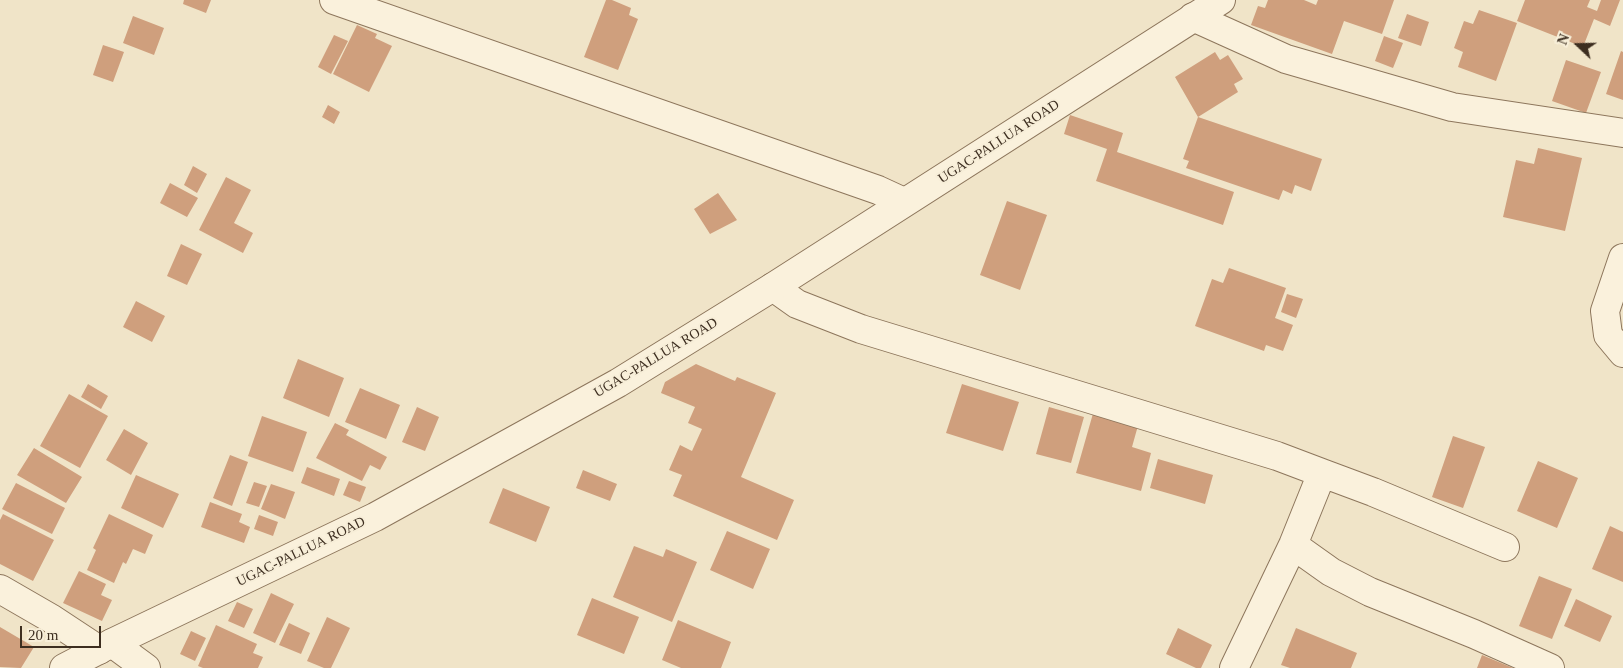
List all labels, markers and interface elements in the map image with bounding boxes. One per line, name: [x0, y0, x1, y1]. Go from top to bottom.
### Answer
north arrow: [1553, 20, 1603, 70]
text: N: [1555, 32, 1572, 47]
street label: UGAC-PALLUA ROAD: [935, 96, 1063, 188]
street label: UGAC-PALLUA ROAD: [591, 314, 721, 402]
street label: UGAC-PALLUA ROAD: [234, 513, 368, 591]
scale bar: [22, 616, 104, 648]
text: 20 m: [28, 627, 58, 643]

